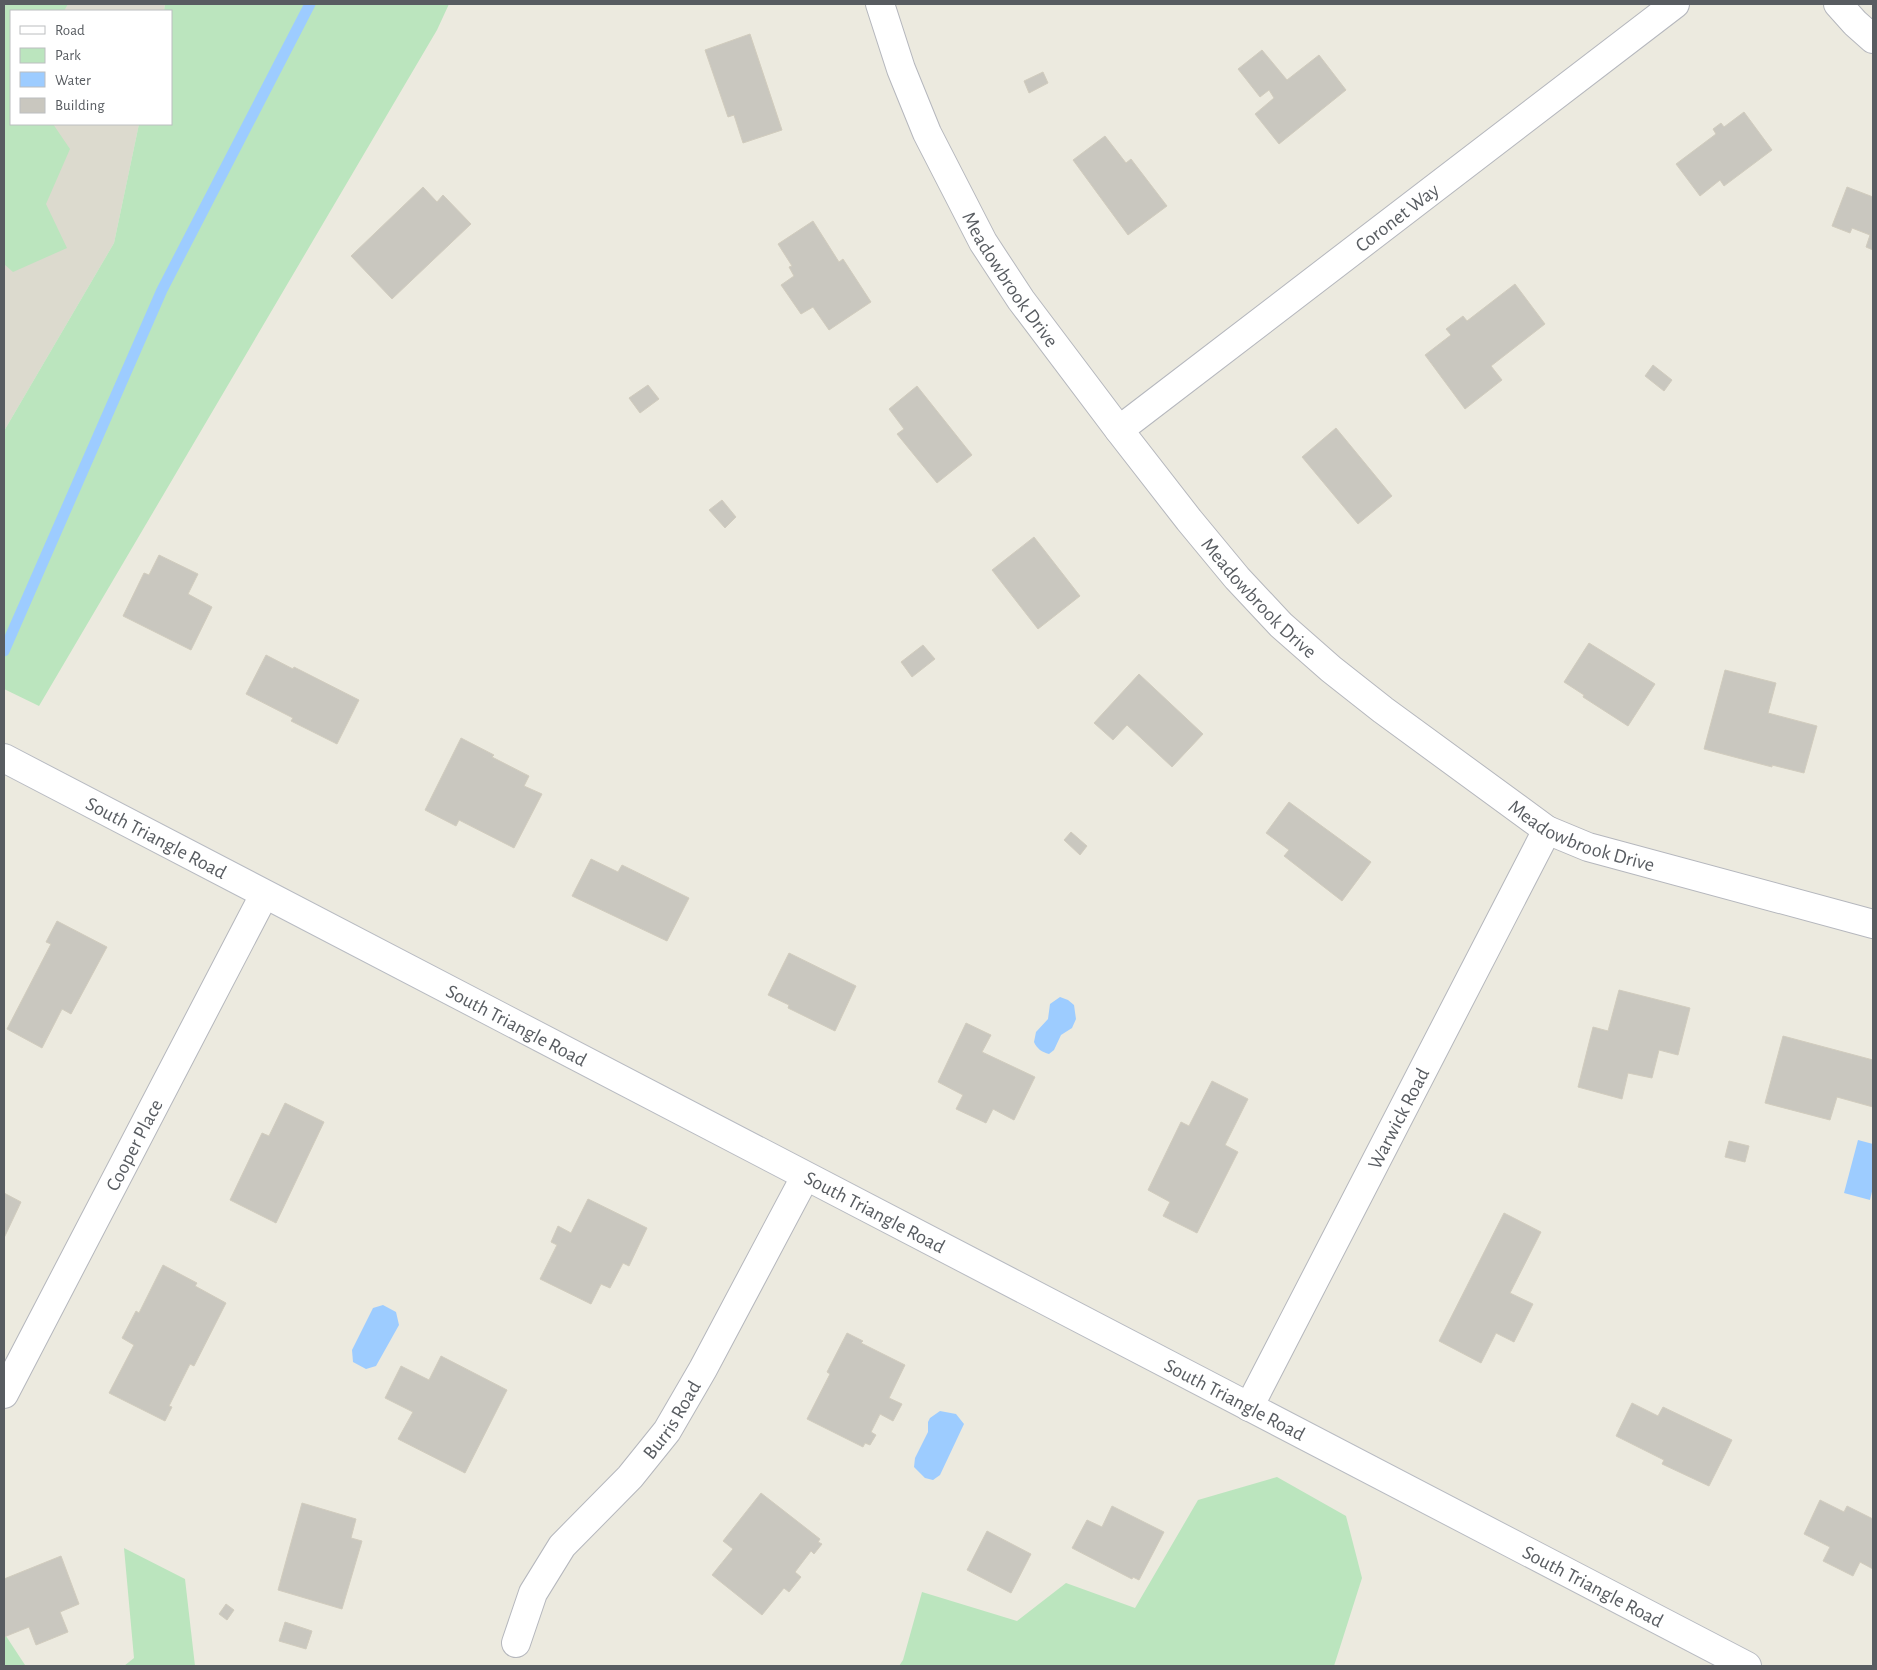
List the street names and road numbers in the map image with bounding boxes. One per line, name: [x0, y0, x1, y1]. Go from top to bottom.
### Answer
street label: Coronet Way: [1352, 180, 1443, 256]
street label: Meadowbrook Drive: [958, 209, 1062, 351]
street label: Meadowbrook Drive: [1197, 534, 1320, 662]
street label: South Triangle Road: [83, 794, 230, 883]
street label: Meadowbrook Drive: [1505, 796, 1657, 876]
street label: South Triangle Road: [443, 981, 590, 1071]
street label: Warwick Road: [1365, 1065, 1433, 1173]
street label: Cooper Place: [103, 1096, 167, 1194]
street label: South Triangle Road: [801, 1168, 948, 1257]
street label: South Triangle Road: [1161, 1355, 1308, 1445]
street label: Burris Road: [640, 1378, 705, 1463]
street label: South Triangle Road: [1519, 1542, 1666, 1632]

